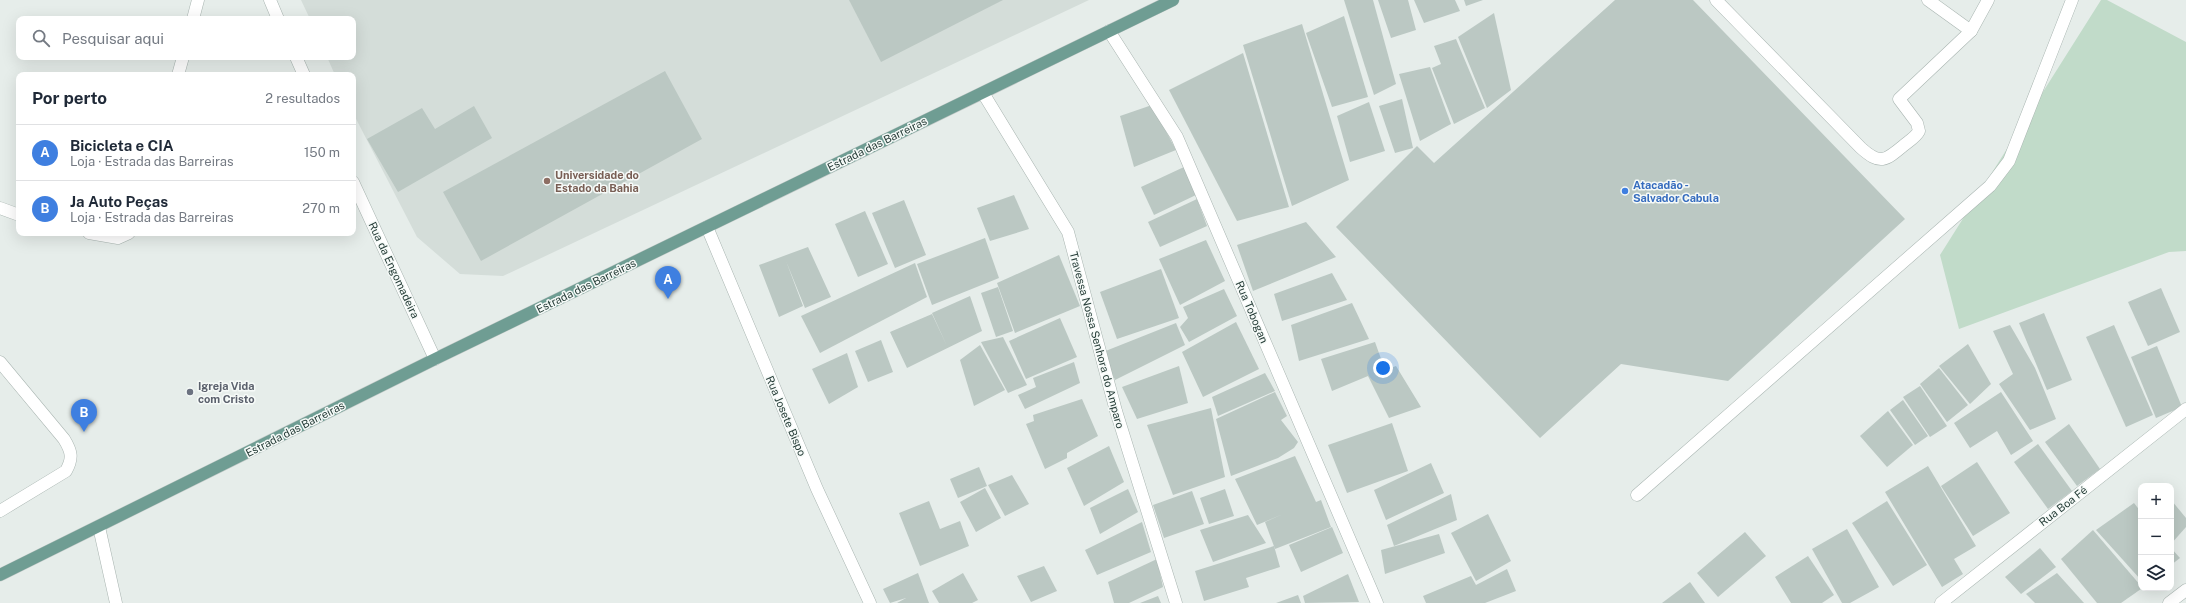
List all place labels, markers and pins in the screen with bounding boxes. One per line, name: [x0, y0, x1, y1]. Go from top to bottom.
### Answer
place label: Universidade do Estado da Bahia: [555, 169, 639, 194]
marker: Universidade do Estado da Bahia: [542, 176, 552, 186]
place label: Atacadão - Salvador Cabula: [1633, 179, 1719, 204]
marker: Atacadão - Salvador Cabula: [1620, 186, 1630, 196]
pin: A: [655, 266, 681, 299]
place label: Igreja Vida com Cristo: [198, 380, 255, 405]
marker: Igreja Vida com Cristo: [185, 387, 195, 397]
pin: B: [71, 399, 97, 432]

